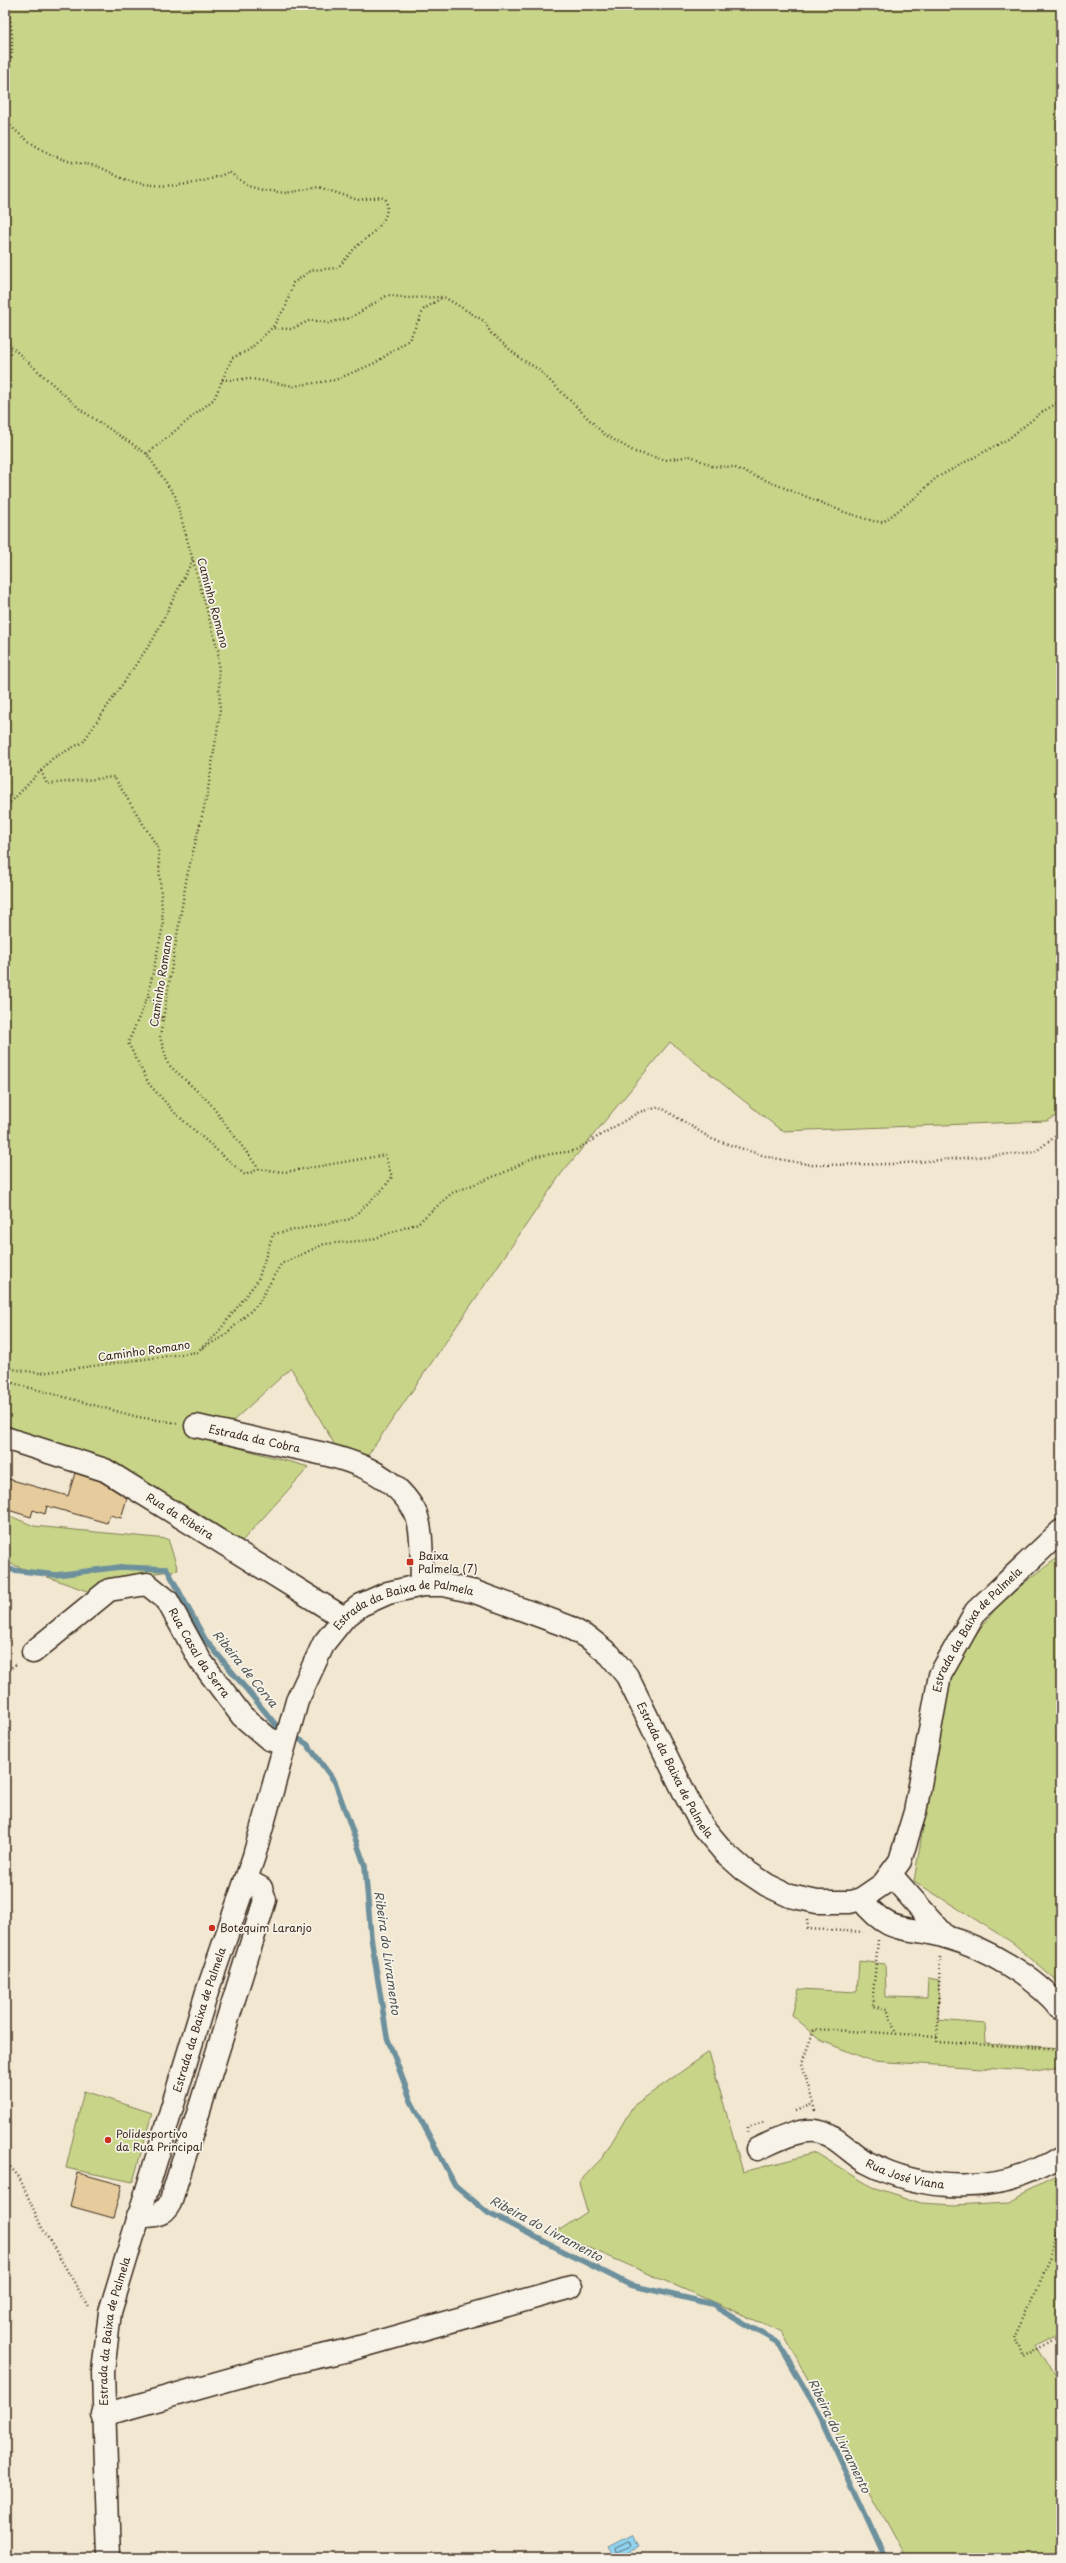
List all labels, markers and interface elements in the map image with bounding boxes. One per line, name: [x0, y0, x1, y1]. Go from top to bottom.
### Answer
street label: Caminho Romano: [193, 556, 234, 650]
street label: Caminho Romano: [145, 934, 176, 1028]
street label: Caminho Romano: [97, 1336, 191, 1365]
street label: Estrada da Cobra: [207, 1420, 302, 1457]
street label: Rua da Ribeira: [143, 1488, 217, 1544]
place label: Baixa Palmela (7): [418, 1547, 478, 1577]
marker: Baixa Palmela (7): [405, 1557, 415, 1567]
street label: Estrada da Baixa de Palmela: [928, 1563, 1026, 1694]
street label: Estrada da Baixa de Palmela: [329, 1576, 476, 1633]
street label: Rua Casal da Serra: [165, 1604, 234, 1701]
water label: Ribeira de Corva: [209, 1626, 283, 1711]
street label: Estrada da Baixa de Palmela: [633, 1699, 718, 1842]
water label: Ribeira do Livramento: [370, 1890, 406, 2017]
place label: Botequim Laranjo: [220, 1919, 312, 1936]
marker: Botequim Laranjo: [207, 1923, 217, 1933]
street label: Estrada da Baixa de Palmela: [168, 1945, 230, 2094]
place label: Polidesportivo da Rua Principal: [116, 2125, 203, 2155]
marker: Polidesportivo da Rua Principal: [103, 2135, 113, 2145]
street label: Rua José Viana: [863, 2154, 945, 2193]
water label: Ribeira do Livramento: [487, 2191, 607, 2266]
street label: Estrada da Baixa de Palmela: [94, 2254, 134, 2406]
water label: Ribeira do Livramento: [804, 2375, 876, 2497]

